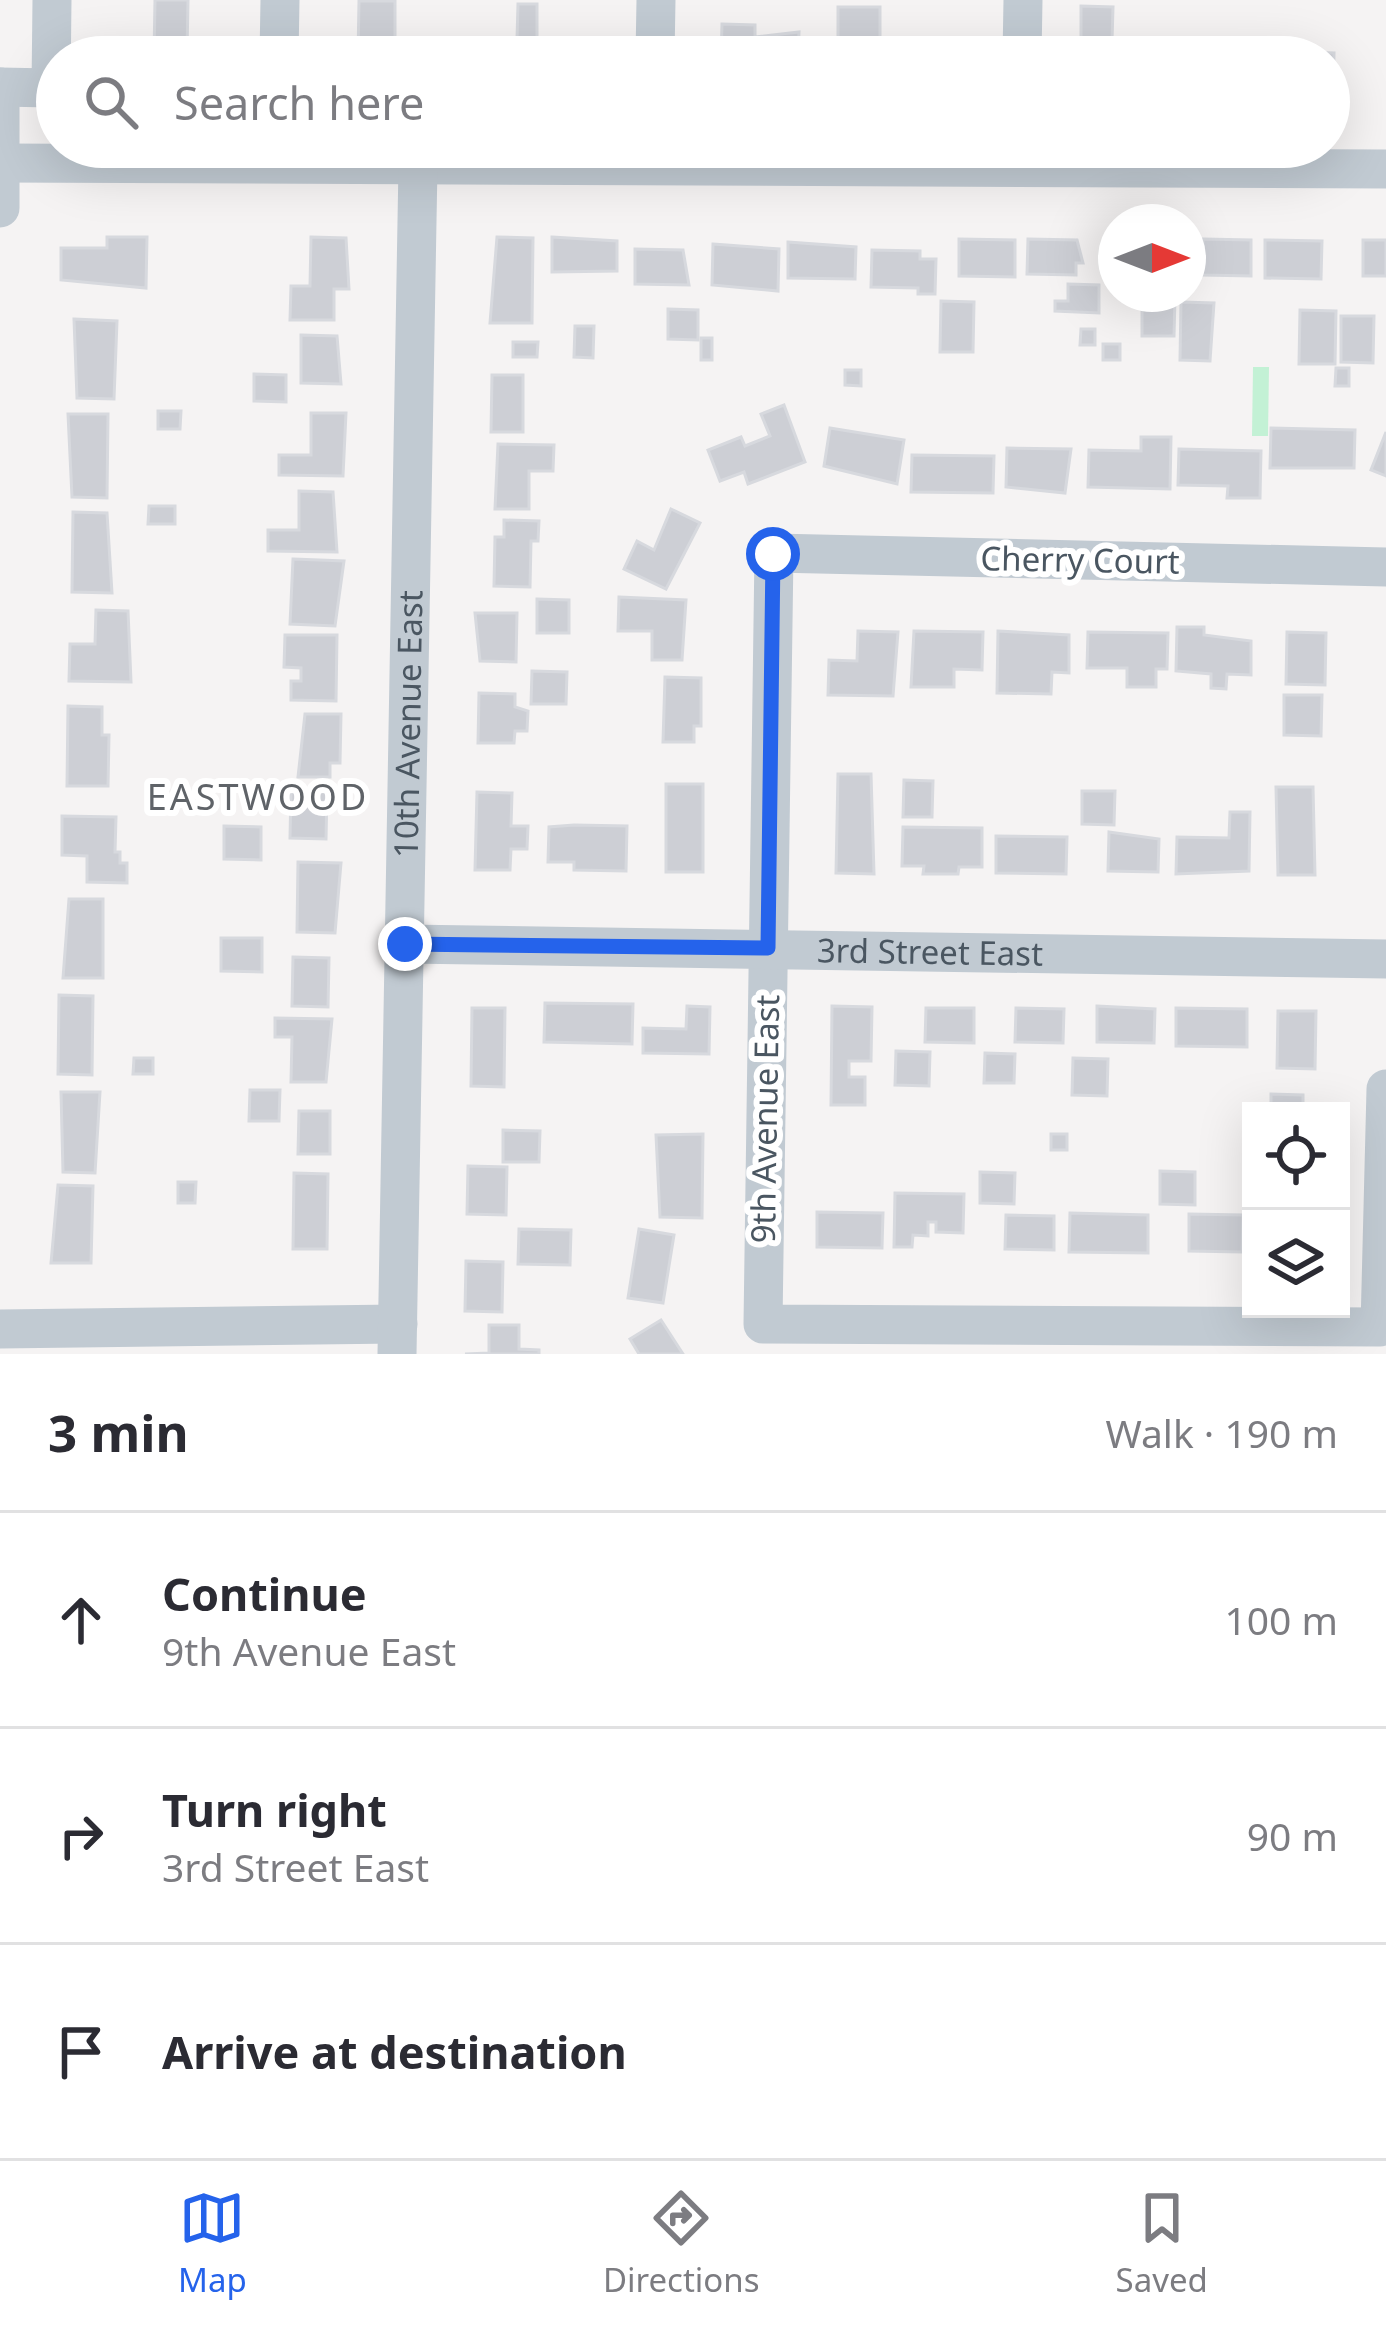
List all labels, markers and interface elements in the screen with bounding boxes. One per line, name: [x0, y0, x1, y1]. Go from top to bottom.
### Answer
search box: [36, 36, 1350, 168]
icon: search: [78, 69, 144, 135]
text: Search here: [174, 72, 424, 133]
north arrow: [1098, 204, 1206, 312]
route start: [746, 527, 800, 581]
street label: Cherry Court: [980, 535, 1180, 584]
street label: 10th Avenue East: [383, 590, 432, 858]
district label: EASTWOOD: [147, 772, 369, 821]
route end: [378, 917, 432, 971]
street label: 3rd Street East: [817, 927, 1043, 976]
street label: 9th Avenue East: [740, 994, 789, 1244]
map controls: [1242, 1102, 1350, 1318]
button: locate: [1242, 1102, 1350, 1210]
button: layers: [1242, 1210, 1350, 1318]
text: 3 min: [48, 1397, 189, 1467]
text: Walk · 190 m: [1105, 1406, 1338, 1459]
text: Continue: [162, 1563, 367, 1624]
icon: ahead: [48, 1587, 114, 1653]
text: 100 m: [1224, 1593, 1338, 1646]
text: 9th Avenue East: [162, 1624, 456, 1677]
text: Turn right: [162, 1779, 387, 1840]
icon: right: [48, 1803, 114, 1869]
text: 90 m: [1247, 1809, 1338, 1862]
text: 3rd Street East: [162, 1840, 429, 1893]
icon: arrive: [48, 2019, 114, 2085]
text: Arrive at destination: [162, 2021, 627, 2082]
tab: Map: [178, 2185, 247, 2302]
tab: Directions: [603, 2185, 760, 2302]
tab: Saved: [1116, 2185, 1208, 2302]

